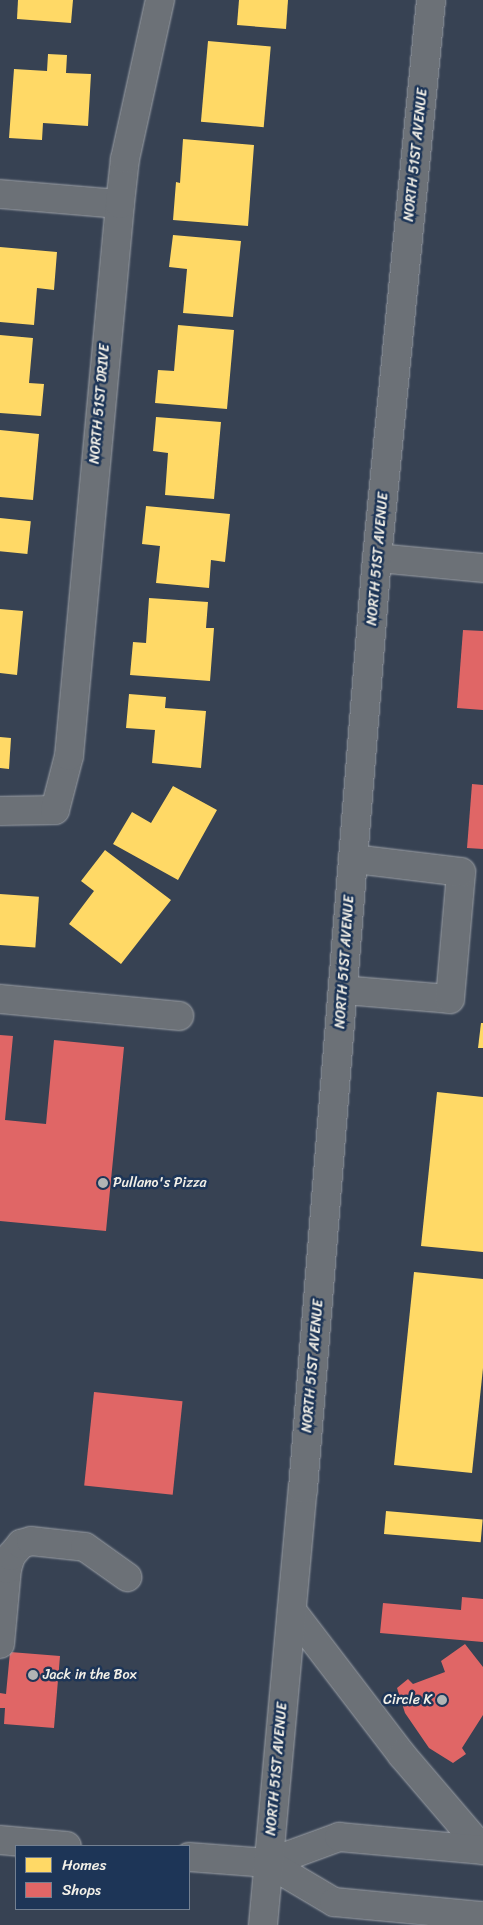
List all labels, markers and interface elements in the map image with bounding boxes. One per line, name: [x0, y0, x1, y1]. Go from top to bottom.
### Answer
street label: NORTH 51ST AVENUE: [401, 88, 431, 222]
street label: NORTH 51ST DRIVE: [86, 343, 114, 465]
street label: NORTH 51ST AVENUE: [364, 492, 392, 626]
street label: NORTH 51ST AVENUE: [332, 895, 358, 1029]
place label: Pullano's Pizza: [113, 1175, 207, 1191]
marker: Pullano's Pizza: [97, 1177, 109, 1189]
street label: NORTH 51ST AVENUE: [299, 1299, 327, 1433]
place label: Jack in the Box: [43, 1667, 137, 1683]
marker: Jack in the Box: [27, 1669, 39, 1681]
place label: Circle K: [383, 1692, 432, 1708]
marker: Circle K: [436, 1694, 448, 1706]
street label: NORTH 51ST AVENUE: [263, 1702, 291, 1836]
legend: [15, 1845, 190, 1910]
text: Homes: [62, 1852, 106, 1878]
text: Shops: [62, 1877, 101, 1903]

